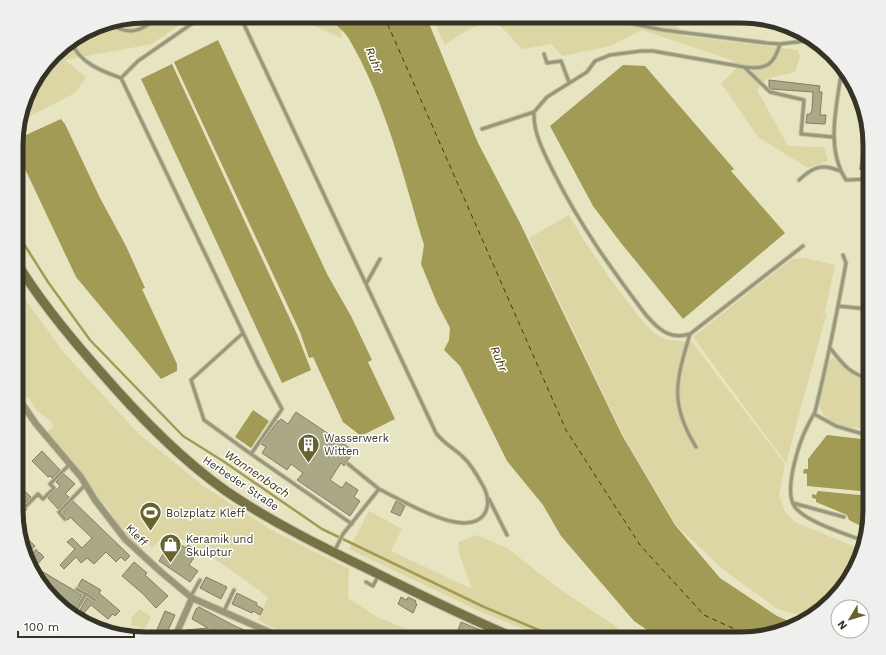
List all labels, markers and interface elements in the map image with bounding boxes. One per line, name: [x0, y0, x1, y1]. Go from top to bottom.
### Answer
water label: Ruhr: [362, 45, 386, 76]
water label: Ruhr: [487, 344, 511, 375]
building icon: Wasserwerk Witten: [296, 431, 322, 464]
place label: Wasserwerk Witten: [324, 432, 389, 458]
water label: Wannenbach: [222, 447, 292, 501]
street label: Herbeder Straße: [200, 453, 281, 514]
sports icon: Bolzplatz Kleff: [138, 500, 164, 533]
place label: Bolzplatz Kleff: [166, 507, 245, 520]
street label: Kleff: [123, 522, 150, 549]
shop icon: Keramik und Skulptur: [158, 532, 184, 565]
place label: Keramik und Skulptur: [186, 533, 253, 559]
north arrow: [830, 599, 870, 639]
scale bar: [18, 613, 134, 639]
text: N: [835, 618, 850, 632]
text: 100 m: [24, 620, 59, 634]

